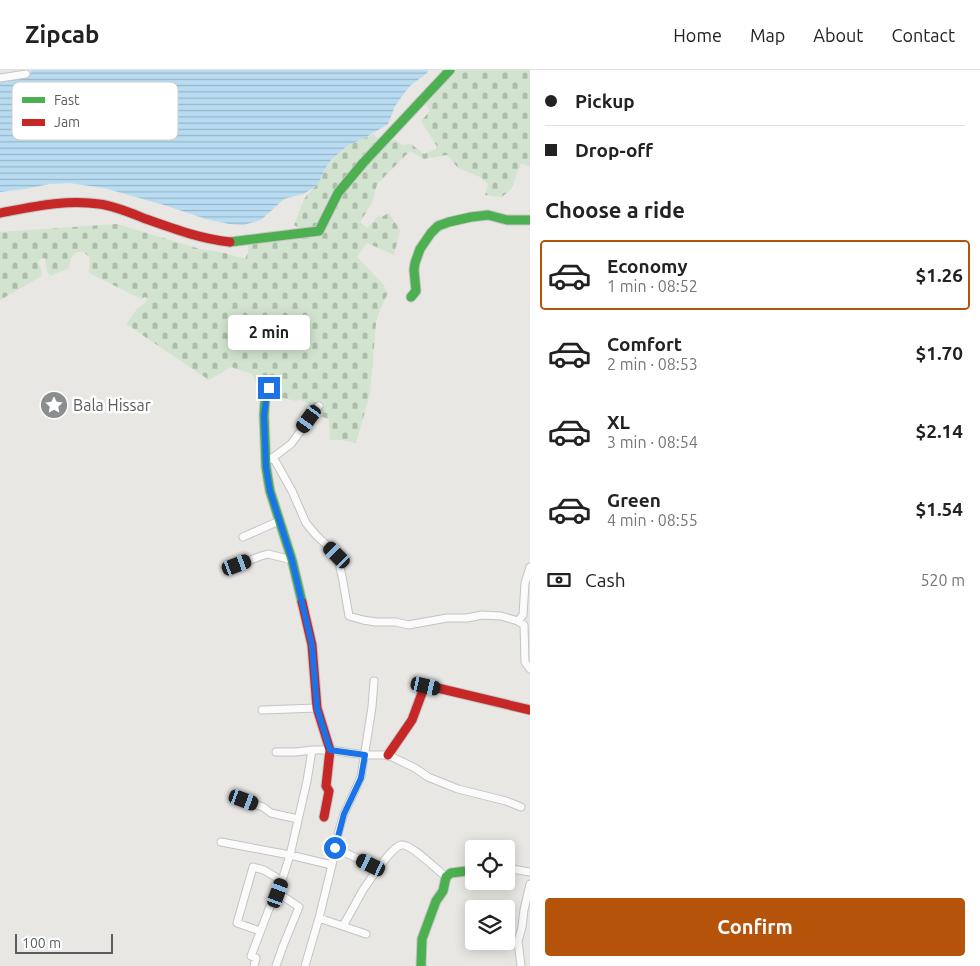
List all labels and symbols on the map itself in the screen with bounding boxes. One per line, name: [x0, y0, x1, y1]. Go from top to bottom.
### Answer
legend: [12, 82, 178, 140]
text: Fast: [54, 92, 80, 108]
text: Jam: [54, 114, 80, 130]
callout: 2 min: [228, 316, 310, 350]
route end: [258, 377, 280, 399]
place icon: Bala Hissar: [39, 390, 69, 420]
place label: Bala Hissar: [73, 396, 151, 414]
car: [294, 402, 323, 436]
car: [321, 539, 352, 571]
car: [220, 553, 253, 577]
car: [409, 675, 442, 697]
car: [227, 788, 260, 812]
route start: [324, 837, 346, 859]
car: [354, 852, 387, 878]
car: [265, 876, 290, 910]
scale bar: [15, 931, 112, 954]

